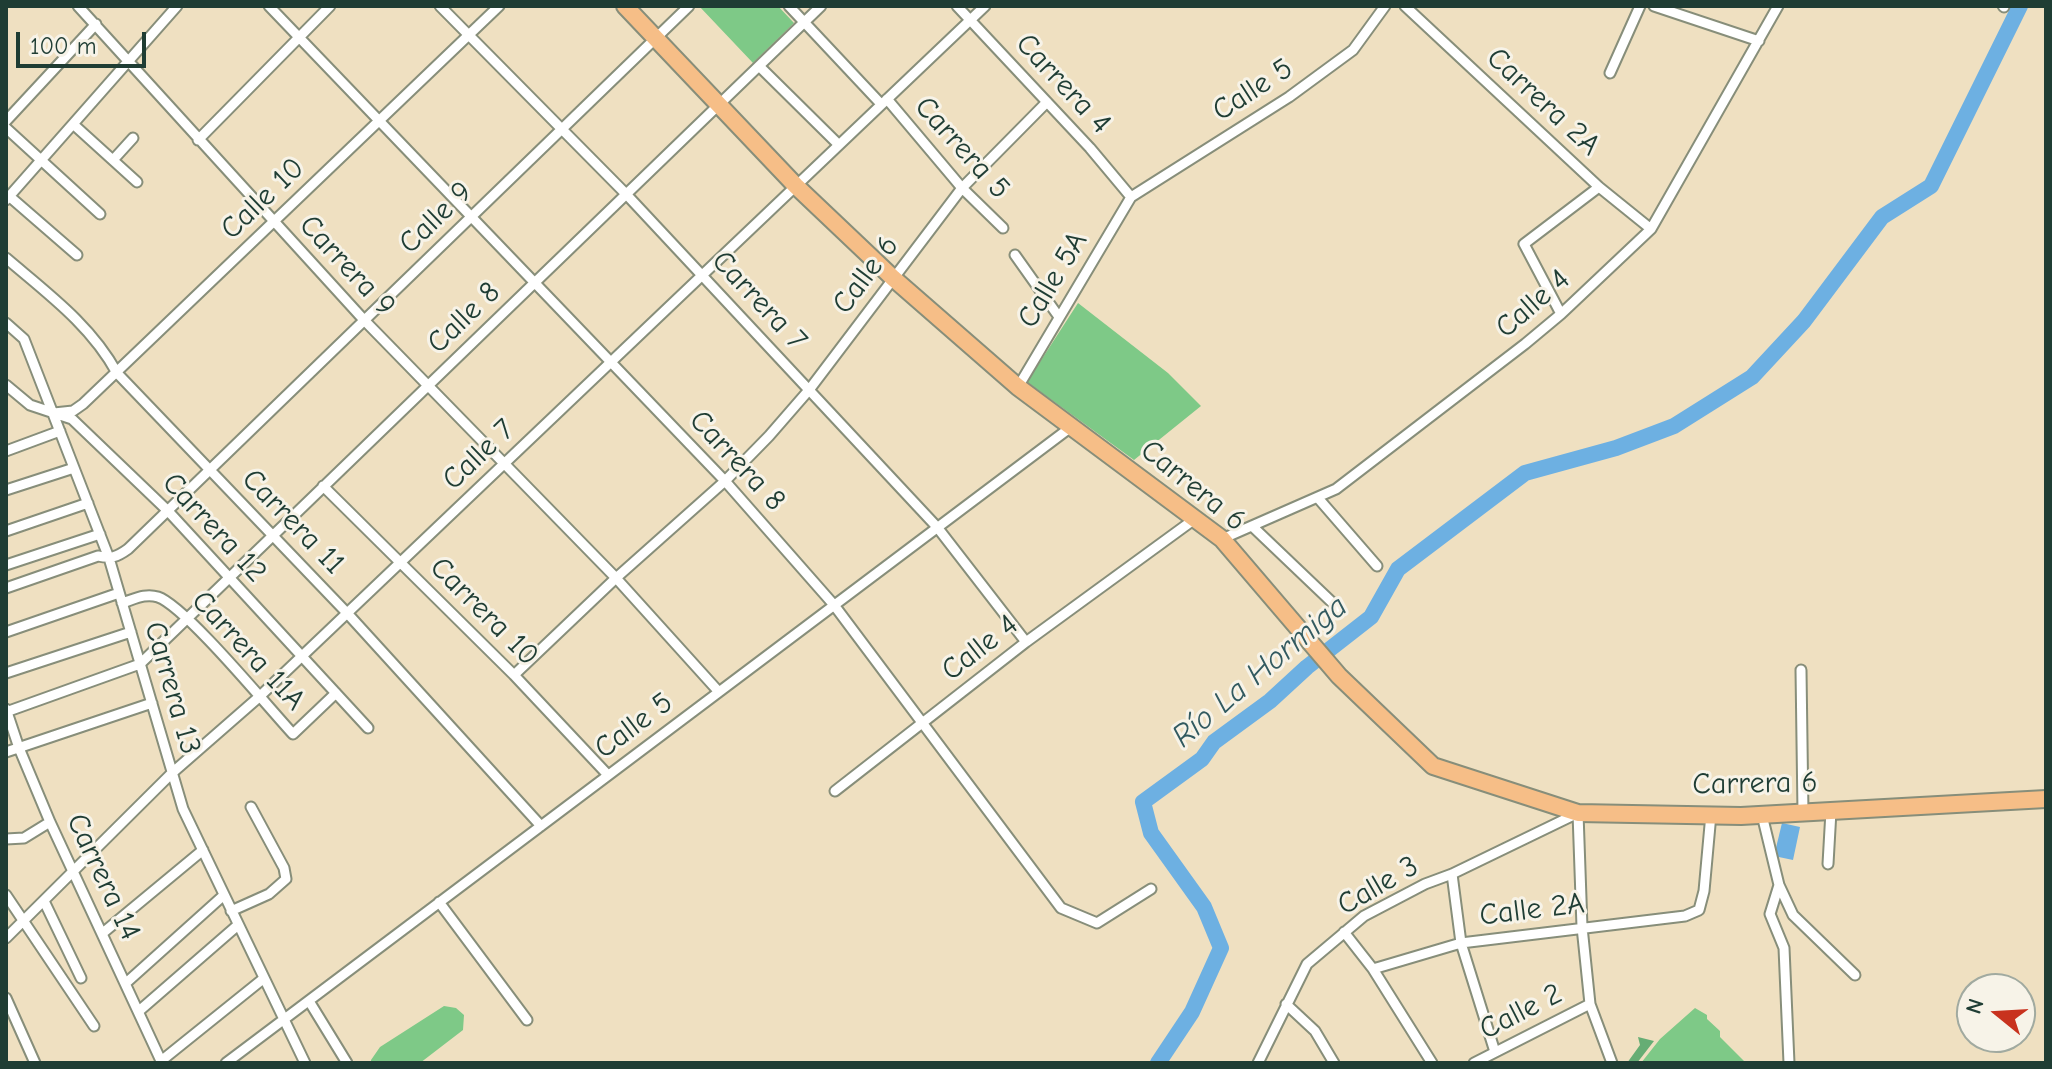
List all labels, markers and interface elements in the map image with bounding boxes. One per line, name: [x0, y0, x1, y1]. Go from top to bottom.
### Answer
scale bar: [20, 16, 150, 66]
street label: Carrera 4: [1008, 27, 1118, 141]
text: 100 m: [30, 32, 97, 60]
street label: Carrera 2A: [1479, 40, 1607, 164]
street label: Calle 5: [1206, 51, 1300, 129]
street label: Carrera 5: [907, 89, 1017, 207]
street label: Calle 10: [214, 151, 312, 247]
street label: Calle 9: [392, 174, 480, 262]
street label: Carrera 9: [291, 208, 403, 324]
street label: Calle 5A: [1010, 225, 1096, 335]
street label: Calle 6: [825, 229, 907, 321]
street label: Carrera 7: [704, 244, 814, 358]
street label: Calle 4: [1489, 262, 1577, 346]
street label: Calle 8: [420, 275, 508, 361]
street label: Carrera 8: [681, 403, 793, 519]
street label: Calle 7: [435, 412, 523, 498]
street label: Carrera 6: [1133, 433, 1253, 539]
street label: Carrera 11: [234, 462, 352, 582]
street label: Carrera 12: [154, 466, 274, 590]
street label: Carrera 10: [422, 550, 546, 674]
street label: Carrera 11A: [184, 584, 312, 718]
water label: Río La Hormiga: [1165, 588, 1355, 756]
street label: Calle 4: [935, 607, 1025, 689]
street label: Carrera 13: [136, 618, 208, 758]
street label: Calle 5: [588, 685, 680, 767]
street label: Carrera 6: [1692, 765, 1818, 803]
street label: Carrera 14: [58, 808, 148, 946]
street label: Calle 3: [1331, 849, 1425, 923]
street label: Calle 2A: [1478, 886, 1586, 934]
north arrow: [1956, 973, 2036, 1053]
street label: Calle 2: [1474, 976, 1568, 1048]
text: N: [1960, 995, 1990, 1017]

